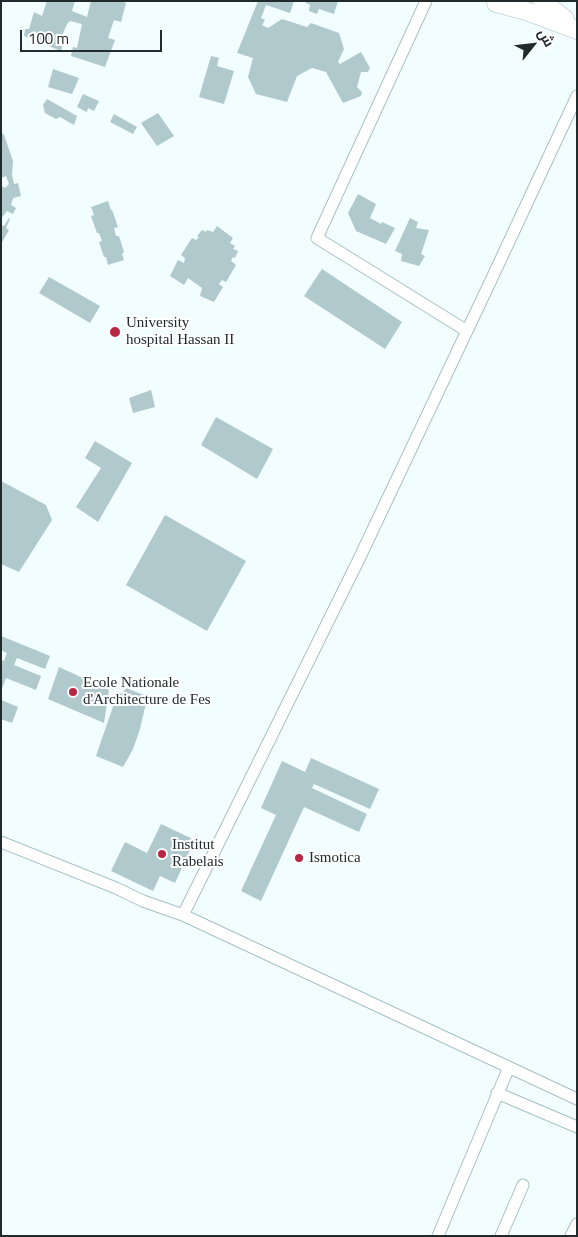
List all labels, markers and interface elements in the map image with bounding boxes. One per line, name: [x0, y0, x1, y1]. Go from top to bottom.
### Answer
scale bar: [22, 20, 165, 52]
north arrow: [508, 20, 558, 70]
text: 100 m: [28, 24, 69, 53]
text: ش: [530, 24, 562, 52]
place label: University hospital Hassan II: [126, 314, 238, 349]
marker: University hospital Hassan II: [108, 325, 122, 339]
place label: Ecole Nationale d'Architecture de Fes: [83, 674, 215, 709]
marker: Ecole Nationale d'Architecture de Fes: [67, 686, 79, 698]
place label: Institut Rabelais: [172, 836, 226, 871]
marker: Institut Rabelais: [156, 848, 168, 860]
place label: Ismotica: [309, 849, 363, 867]
marker: Ismotica: [293, 852, 305, 864]

